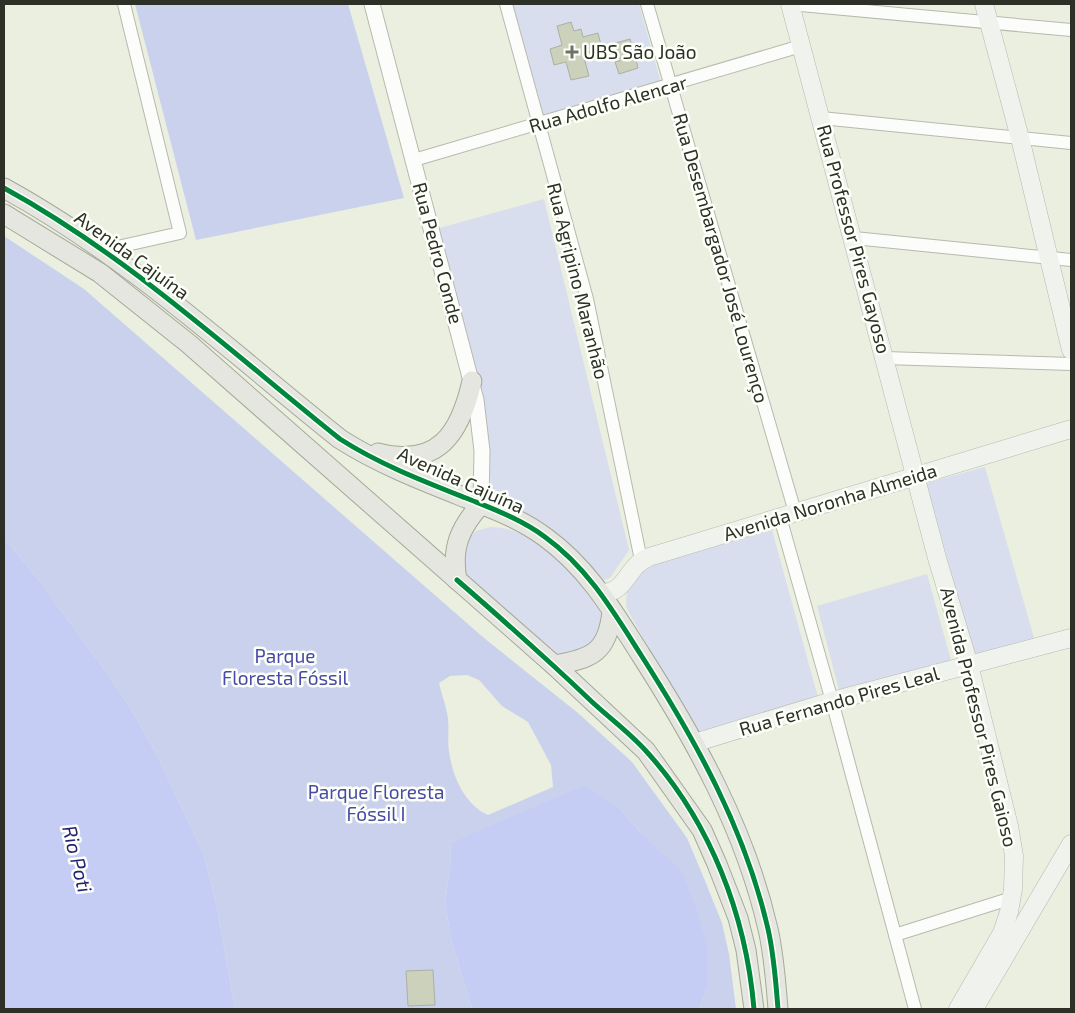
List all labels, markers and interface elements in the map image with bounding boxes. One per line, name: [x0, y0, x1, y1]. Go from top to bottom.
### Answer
place label: UBS São João: [583, 40, 697, 63]
marker: UBS São João: [565, 45, 579, 59]
street label: Rua Adolfo Alencar: [526, 70, 690, 137]
street label: Rua Desembargador José Lourenço: [668, 110, 774, 406]
street label: Rua Professor Pires Gayoso: [813, 122, 896, 356]
street label: Rua Pedro Conde: [409, 180, 468, 326]
street label: Rua Agripino Maranhão: [543, 180, 614, 382]
street label: Avenida Cajuína: [71, 205, 194, 304]
street label: Avenida Cajuína: [394, 441, 528, 518]
street label: Avenida Noronha Almeida: [720, 458, 939, 545]
street label: Avenida Professor Pires Gaioso: [936, 585, 1023, 849]
park label: Parque Floresta Fóssil: [222, 644, 348, 689]
street label: Rua Fernando Pires Leal: [736, 661, 942, 740]
park label: Parque Floresta Fóssil I: [308, 780, 444, 825]
water label: Rio Poti: [58, 823, 98, 895]

